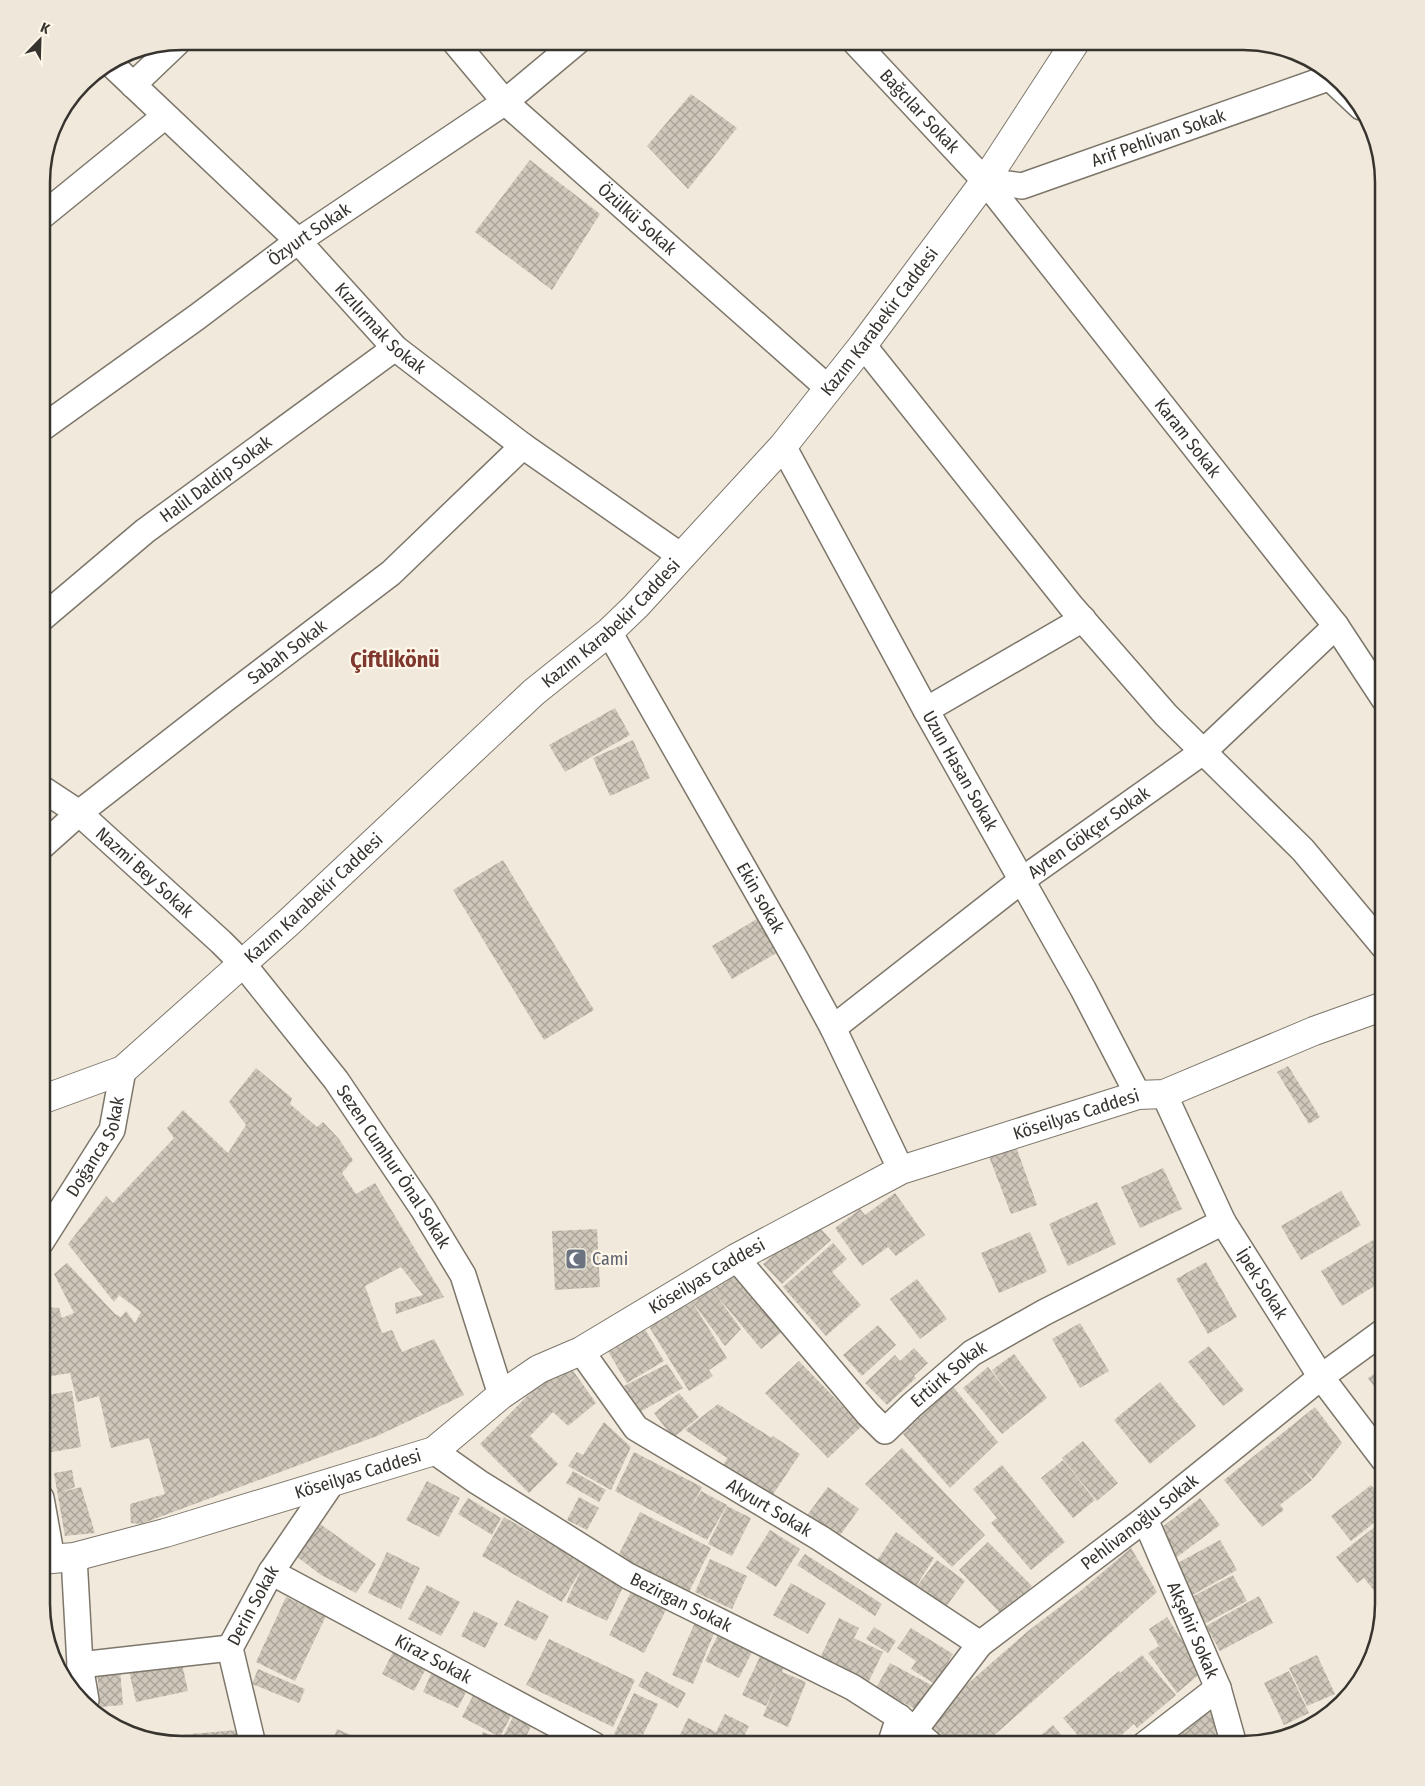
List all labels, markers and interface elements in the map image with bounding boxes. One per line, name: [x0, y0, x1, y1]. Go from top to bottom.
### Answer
north arrow: [15, 15, 65, 65]
text: K: [38, 19, 53, 38]
street label: Bağcılar Sokak: [875, 65, 965, 158]
street label: Arif Pehlivan Sokak: [1088, 104, 1229, 172]
street label: Özülkü Sokak: [593, 178, 682, 260]
street label: Özyurt Sokak: [263, 198, 355, 271]
street label: Kazım Karabekir Caddesi: [816, 243, 943, 400]
street label: Kızılırmak Sokak: [330, 278, 431, 379]
street label: Karam Sokak: [1150, 394, 1226, 482]
street label: Halil Daldip Sokak: [156, 431, 277, 527]
street label: Kazım Karabekir Caddesi: [537, 554, 685, 693]
street label: Sabah Sokak: [243, 615, 331, 689]
district label: Çiftlikönü: [350, 646, 440, 673]
street label: Uzun Hasan Sokak: [918, 707, 1003, 835]
street label: Ayten Gökçer Sokak: [1024, 782, 1155, 883]
street label: Nazmi Bey Sokak: [91, 823, 198, 923]
street label: Kazım Karabekir Caddesi: [240, 829, 388, 968]
street label: Ekin sokak: [732, 859, 790, 938]
street label: Sezen Cumhur Önal Sokak: [332, 1081, 455, 1253]
street label: Köseilyas Caddesi: [1010, 1084, 1142, 1145]
street label: Doğanca Sokak: [61, 1094, 129, 1201]
street label: Köseilyas Caddesi: [645, 1234, 769, 1319]
street label: İpek Sokak: [1231, 1244, 1293, 1324]
mosque icon: Cami: [564, 1247, 588, 1271]
place label: Cami: [592, 1248, 628, 1270]
street label: Ertürk Sokak: [906, 1336, 991, 1412]
street label: Köseilyas Caddesi: [292, 1445, 424, 1504]
street label: Pehlivanoğlu Sokak: [1077, 1469, 1203, 1575]
street label: Akyurt Sokak: [723, 1474, 817, 1542]
street label: Derin Sokak: [222, 1561, 284, 1649]
street label: Bezirgan Sokak: [626, 1568, 736, 1637]
street label: Akşehir Sokak: [1163, 1579, 1224, 1682]
street label: Kiraz Sokak: [391, 1629, 476, 1689]

